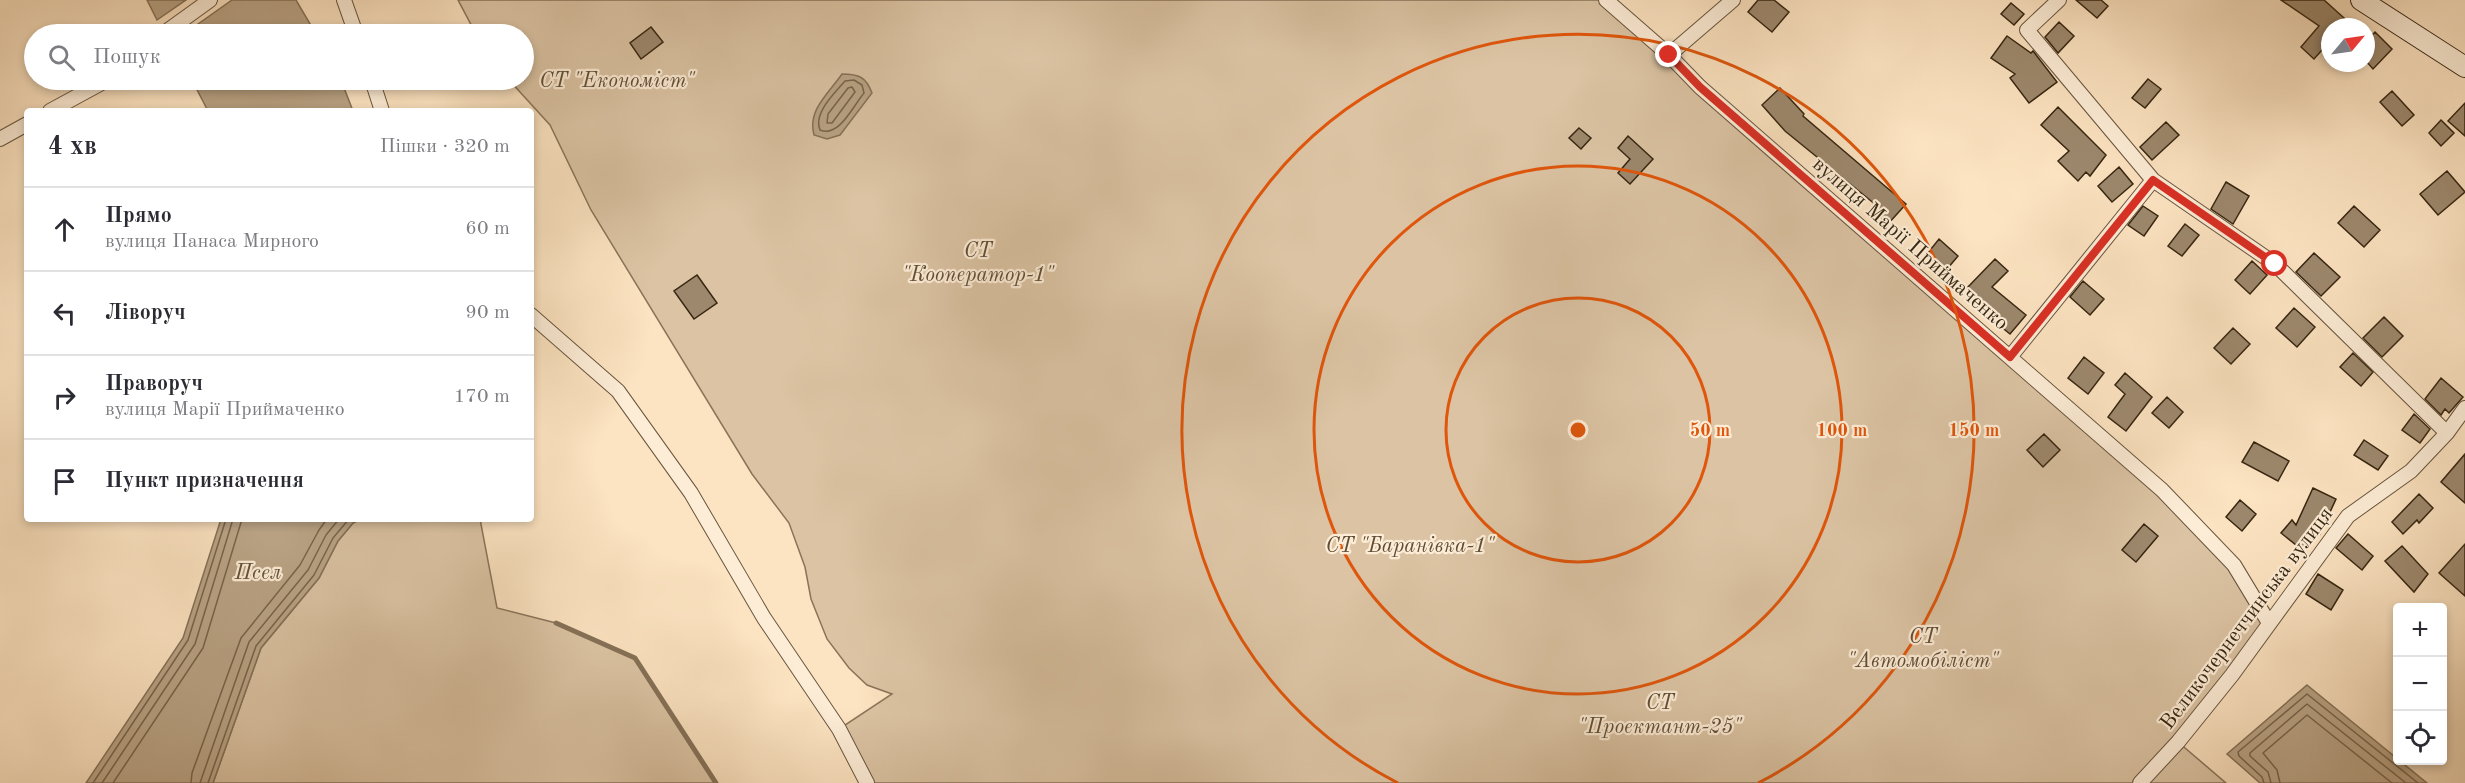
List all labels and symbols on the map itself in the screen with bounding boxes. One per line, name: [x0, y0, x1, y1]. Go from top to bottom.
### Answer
north arrow: [2321, 18, 2375, 72]
route end: [1655, 41, 1681, 67]
park label: СТ "Економіст": [539, 71, 695, 92]
street label: вулиця Марії Приймаченко: [1808, 154, 2012, 335]
park label: СТ "Кооператор-1": [902, 241, 1055, 286]
route start: [2261, 250, 2287, 276]
centre of rings: [1568, 420, 1588, 440]
text: 50 m: [1690, 422, 1730, 440]
text: 100 m: [1817, 422, 1867, 440]
text: 150 m: [1949, 422, 1999, 440]
street label: Великочернеччинська вулиця: [2157, 504, 2337, 734]
park label: СТ "Баранівка-1": [1326, 536, 1495, 557]
water label: Псел: [233, 562, 282, 584]
park label: СТ "Автомобіліст": [1847, 627, 2000, 672]
park label: СТ "Проектант-25": [1578, 693, 1742, 738]

